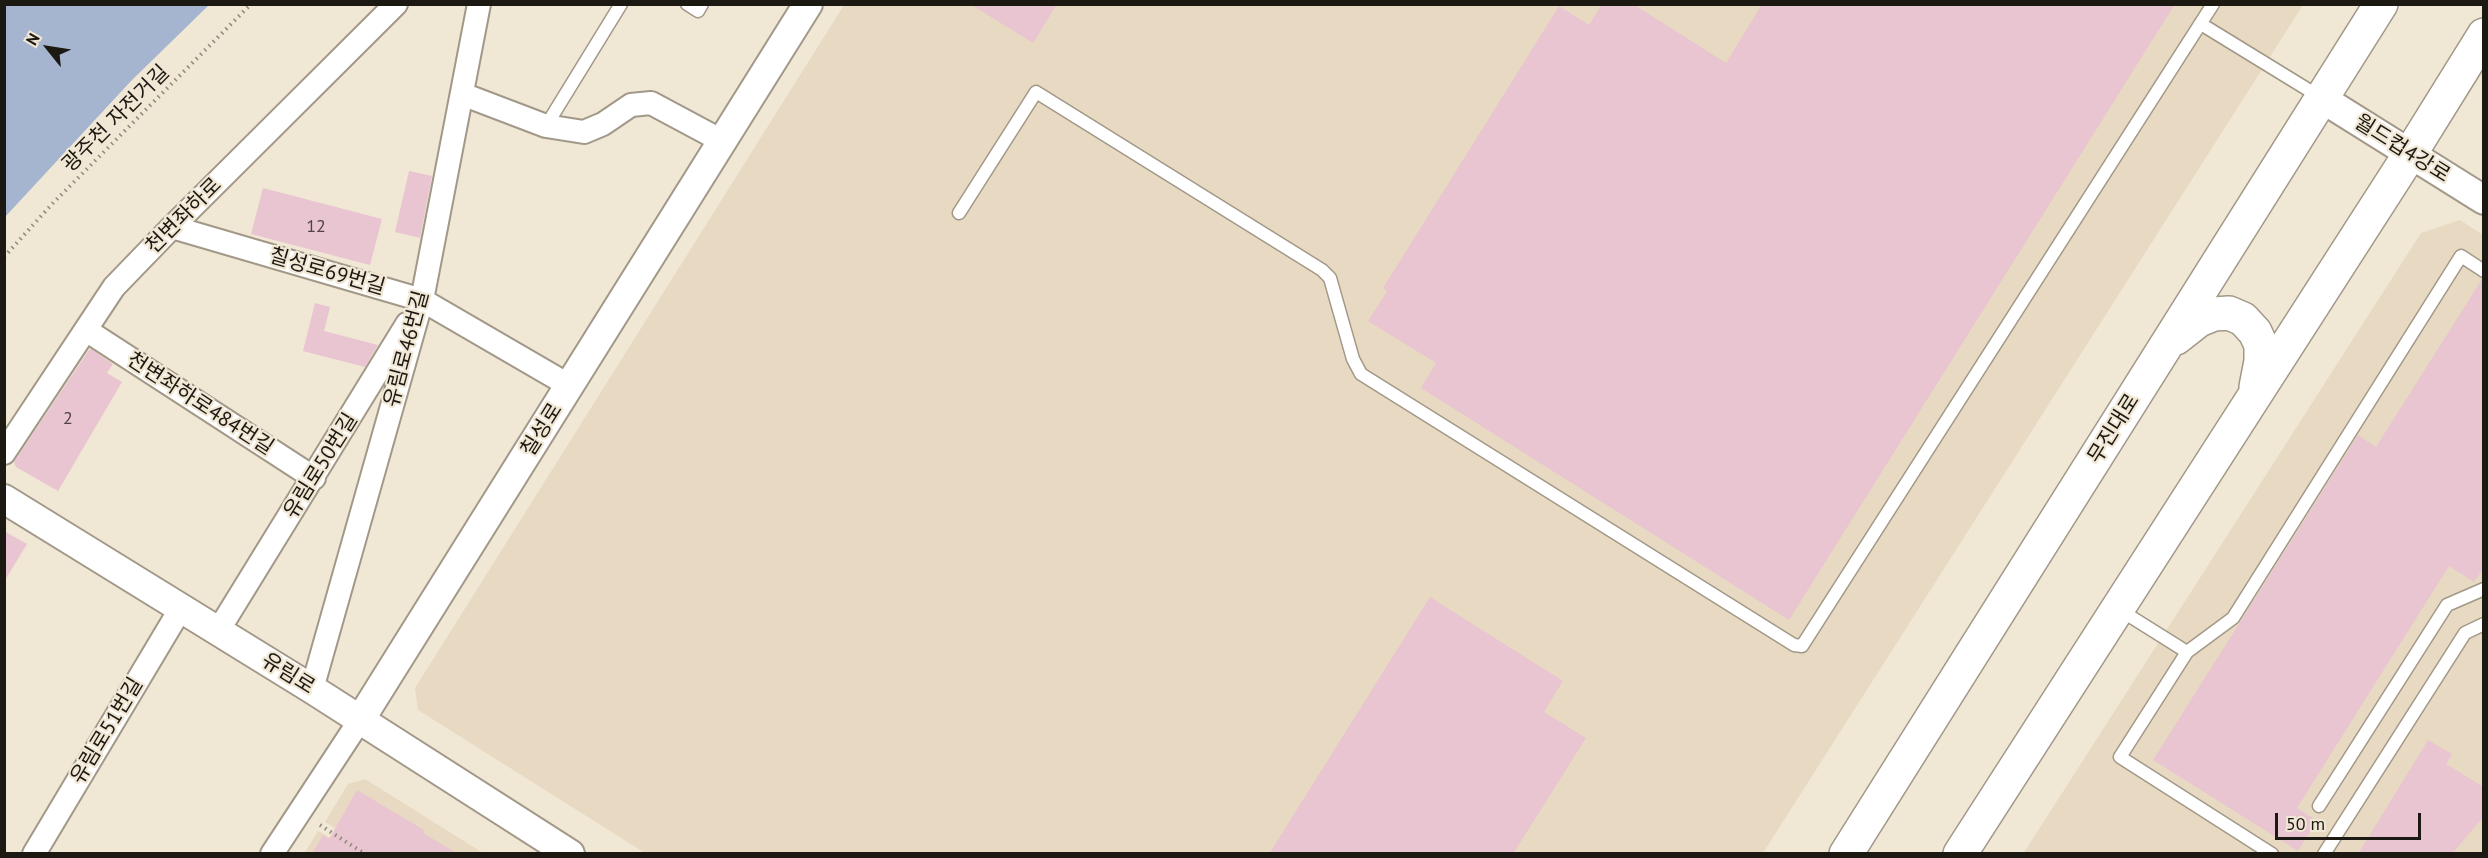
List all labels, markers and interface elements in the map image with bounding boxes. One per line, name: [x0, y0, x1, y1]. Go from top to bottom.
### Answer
north arrow: [18, 18, 78, 78]
text: N: [21, 29, 44, 49]
street label: 광주천 자전거길: [57, 60, 175, 178]
street label: 월드컵4강로: [2350, 110, 2454, 188]
street label: 천변좌하로: [141, 173, 227, 259]
house number: 12: [306, 216, 326, 238]
street label: 칠성로69번길: [266, 243, 388, 301]
street label: 유림로46번길: [379, 288, 435, 410]
street label: 천변좌하로484번길: [122, 347, 278, 461]
street label: 무진대로: [2083, 390, 2145, 468]
street label: 칠성로: [516, 399, 568, 461]
house number: 2: [63, 408, 73, 430]
street label: 유림로50번길: [279, 409, 363, 523]
street label: 유림로: [257, 648, 319, 700]
street label: 유림로51번길: [65, 673, 149, 789]
scale bar: [2278, 801, 2424, 839]
text: 50 m: [2286, 812, 2325, 835]

